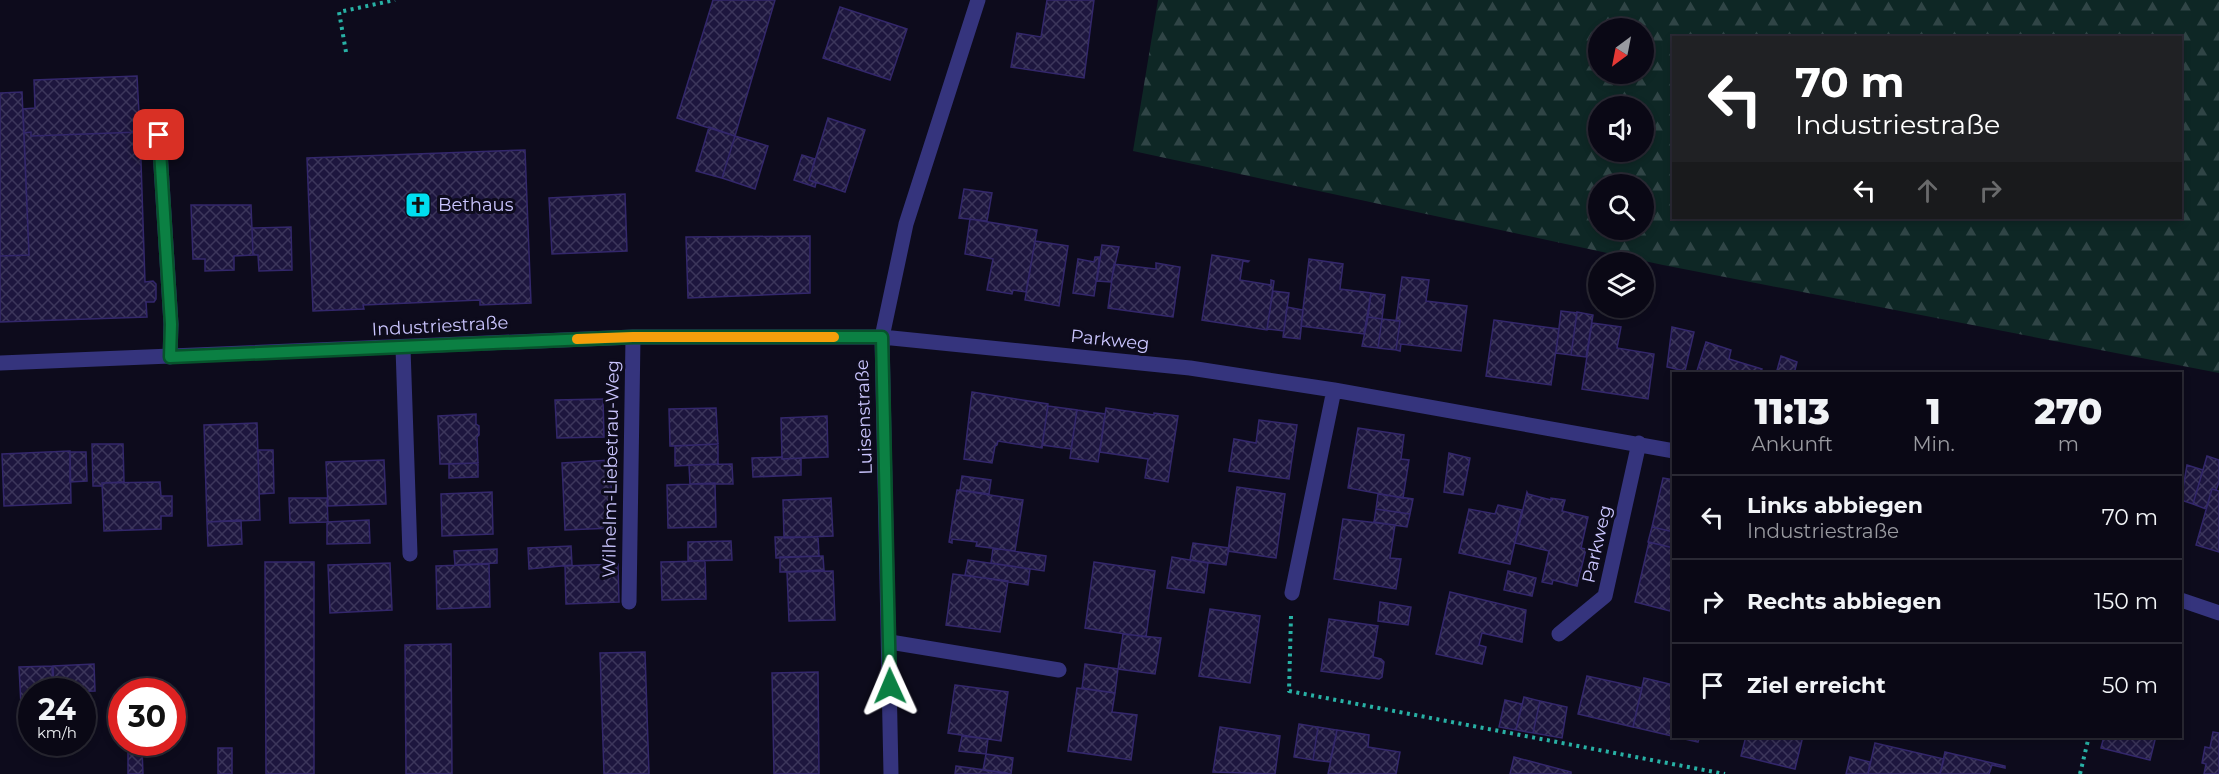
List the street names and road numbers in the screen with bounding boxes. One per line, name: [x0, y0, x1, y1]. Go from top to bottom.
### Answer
street label: Industriestraße: [371, 311, 509, 341]
street label: Parkweg: [1069, 325, 1151, 355]
street label: Luisenstraße: [851, 359, 877, 475]
street label: Wilhelm-Liebetrau-Weg: [598, 360, 624, 578]
street label: Parkweg: [1577, 503, 1617, 585]

